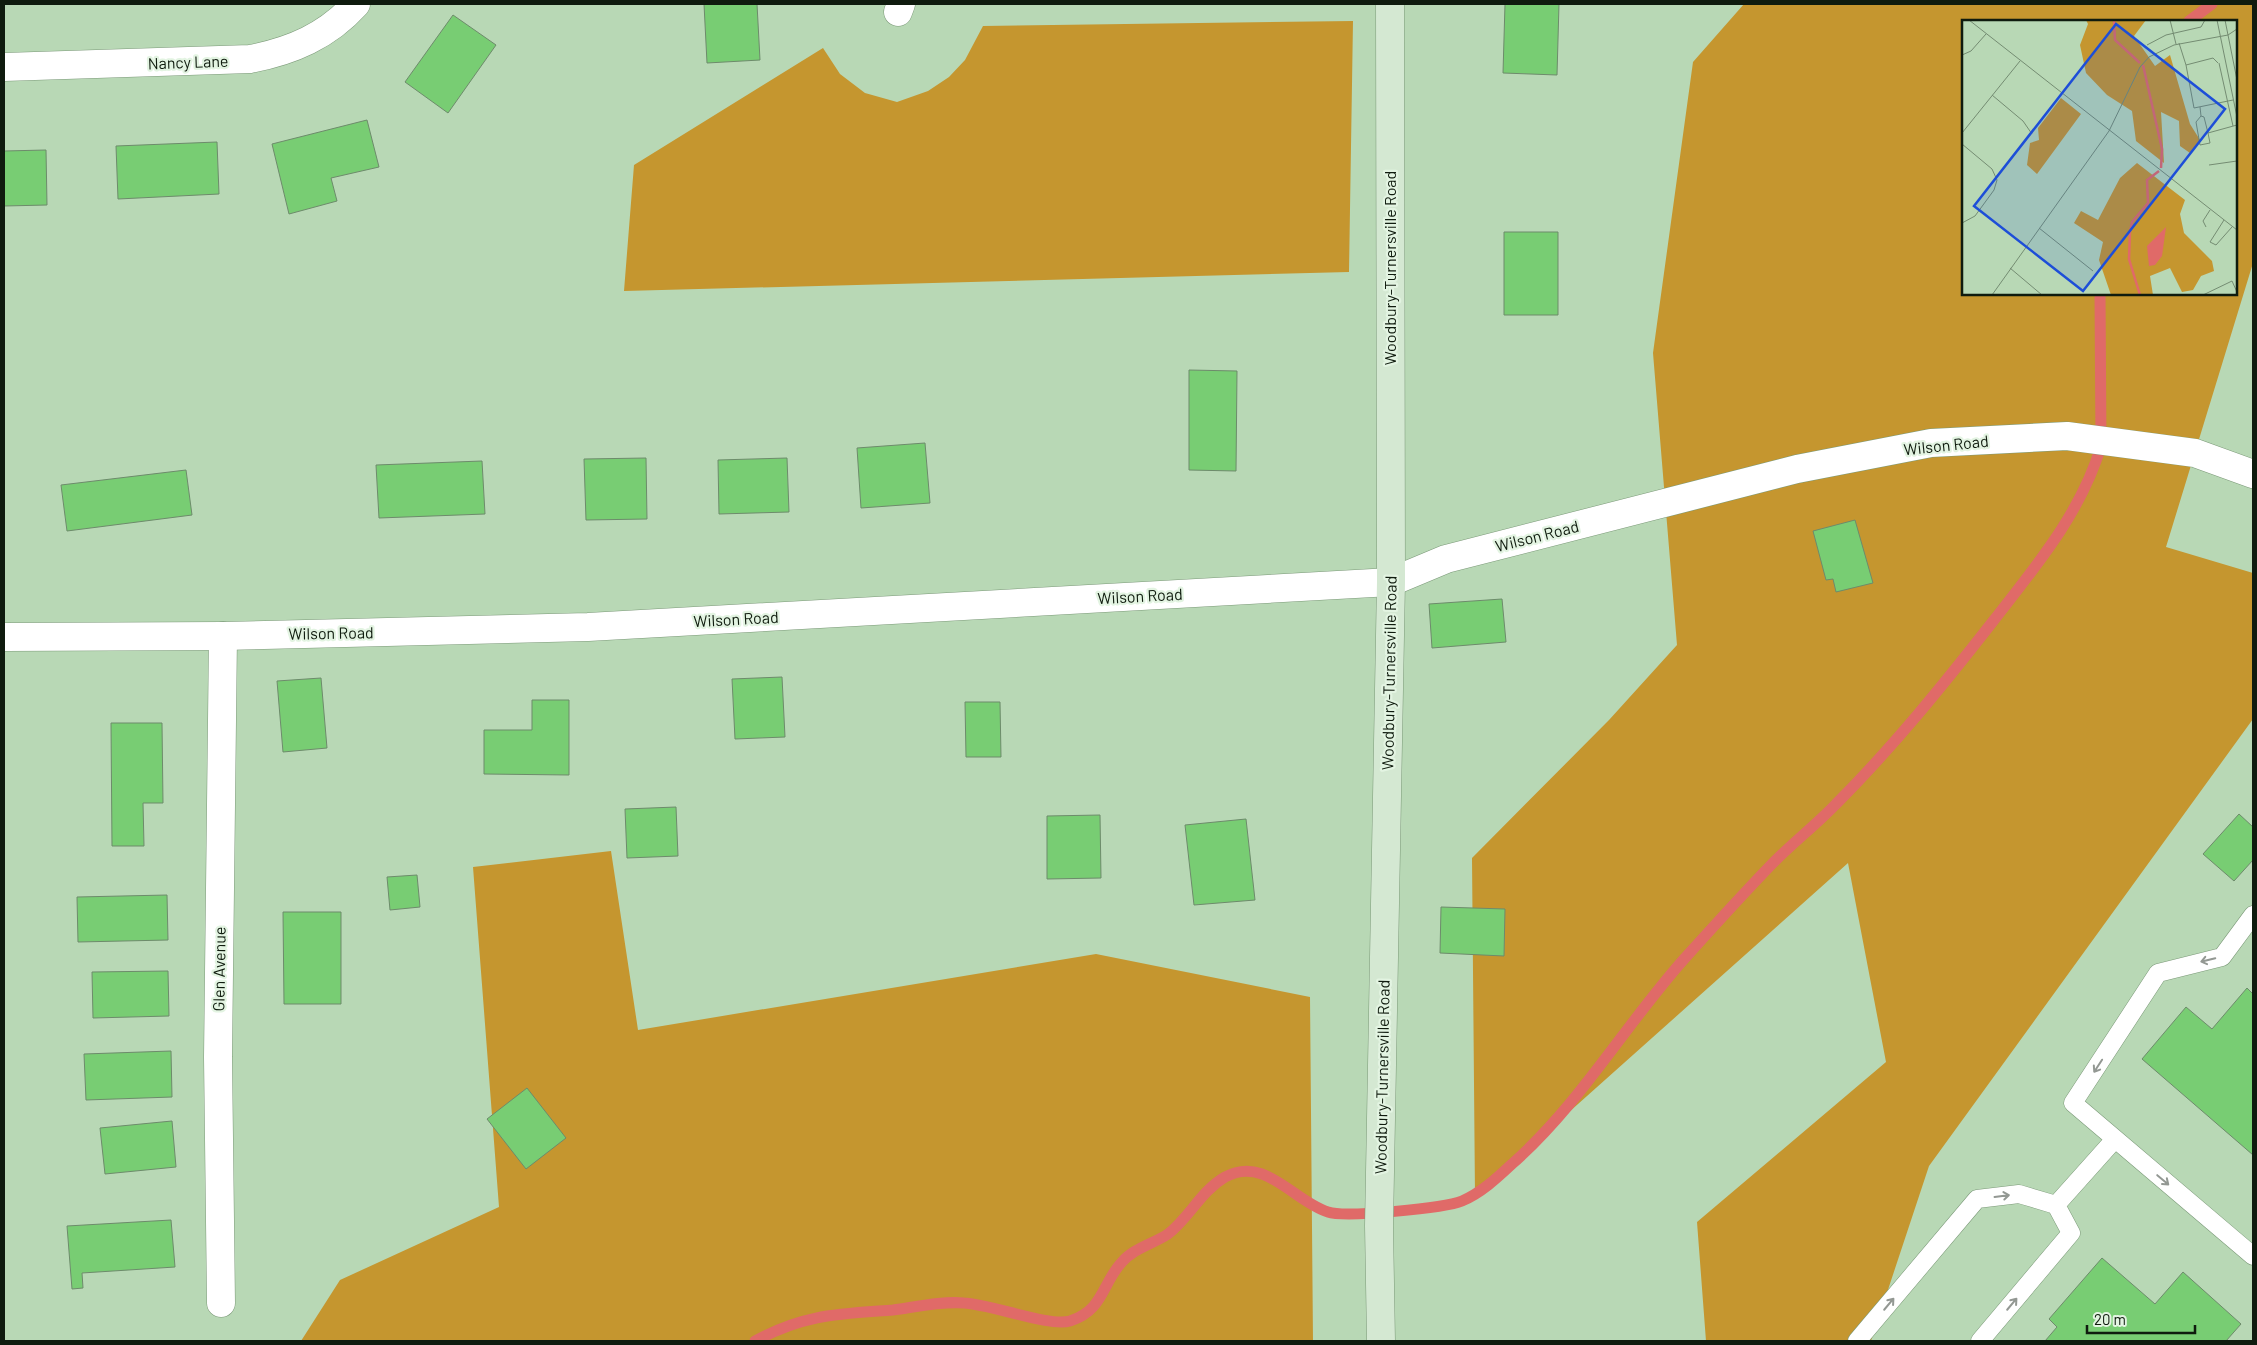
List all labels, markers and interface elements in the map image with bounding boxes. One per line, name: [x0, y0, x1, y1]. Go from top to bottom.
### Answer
inset map: [1962, 20, 2237, 295]
street label: Nancy Lane: [147, 51, 229, 72]
street label: Woodbury-Turnersville Road: [1380, 171, 1399, 365]
street label: Wilson Road: [1902, 431, 1989, 458]
street label: Wilson Road: [1493, 516, 1581, 555]
street label: Woodbury-Turnersville Road: [1377, 576, 1400, 770]
street label: Wilson Road: [1097, 584, 1183, 607]
street label: Wilson Road: [693, 607, 779, 630]
street label: Wilson Road: [288, 622, 374, 643]
street label: Glen Avenue: [208, 926, 229, 1012]
one-way arrow: [2201, 956, 2217, 965]
street label: Woodbury-Turnersville Road: [1370, 980, 1393, 1174]
one-way arrow: [2092, 1059, 2103, 1073]
one-way arrow: [2156, 1174, 2169, 1185]
one-way arrow: [1994, 1191, 2010, 1201]
one-way arrow: [1883, 1298, 1894, 1311]
one-way arrow: [2006, 1298, 2017, 1311]
scale bar: [2087, 1302, 2194, 1334]
text: 20 m: [2094, 1310, 2126, 1328]

